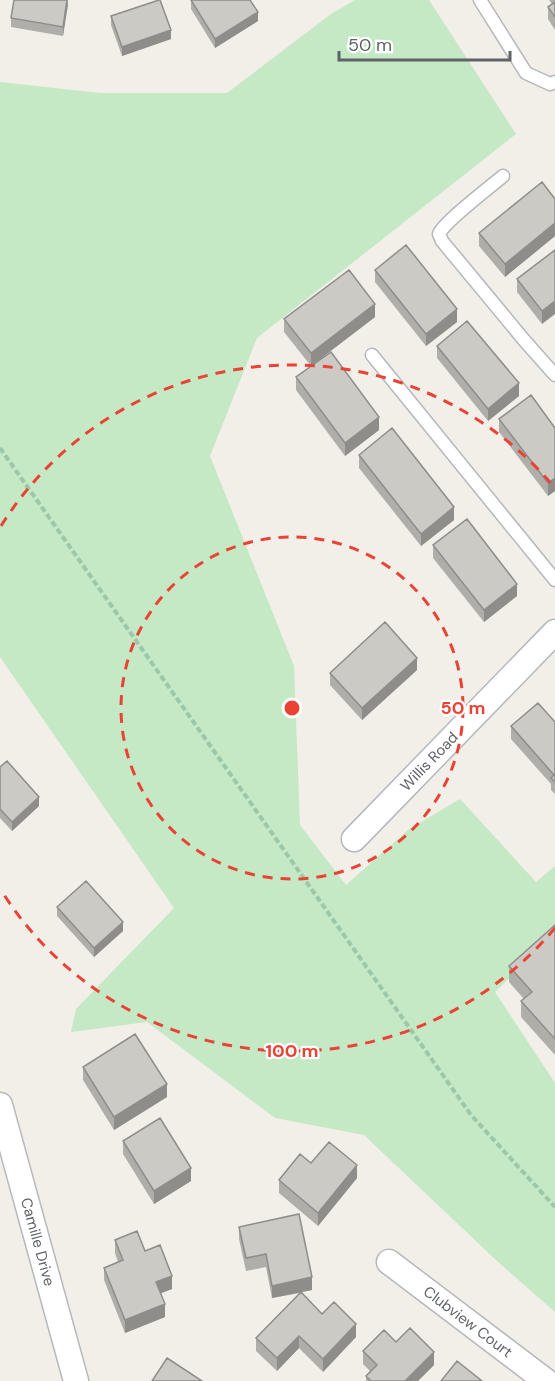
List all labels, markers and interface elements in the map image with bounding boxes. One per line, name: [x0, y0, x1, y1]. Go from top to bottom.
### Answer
scale bar: [339, 24, 510, 62]
text: 50 m: [348, 33, 392, 57]
text: 50 m: [440, 696, 486, 720]
centre of rings: [282, 698, 302, 718]
street label: Willis Road: [396, 728, 463, 795]
text: 100 m: [265, 1039, 319, 1063]
street label: Camille Drive: [16, 1196, 59, 1288]
street label: Clubview Court: [419, 1282, 517, 1362]

